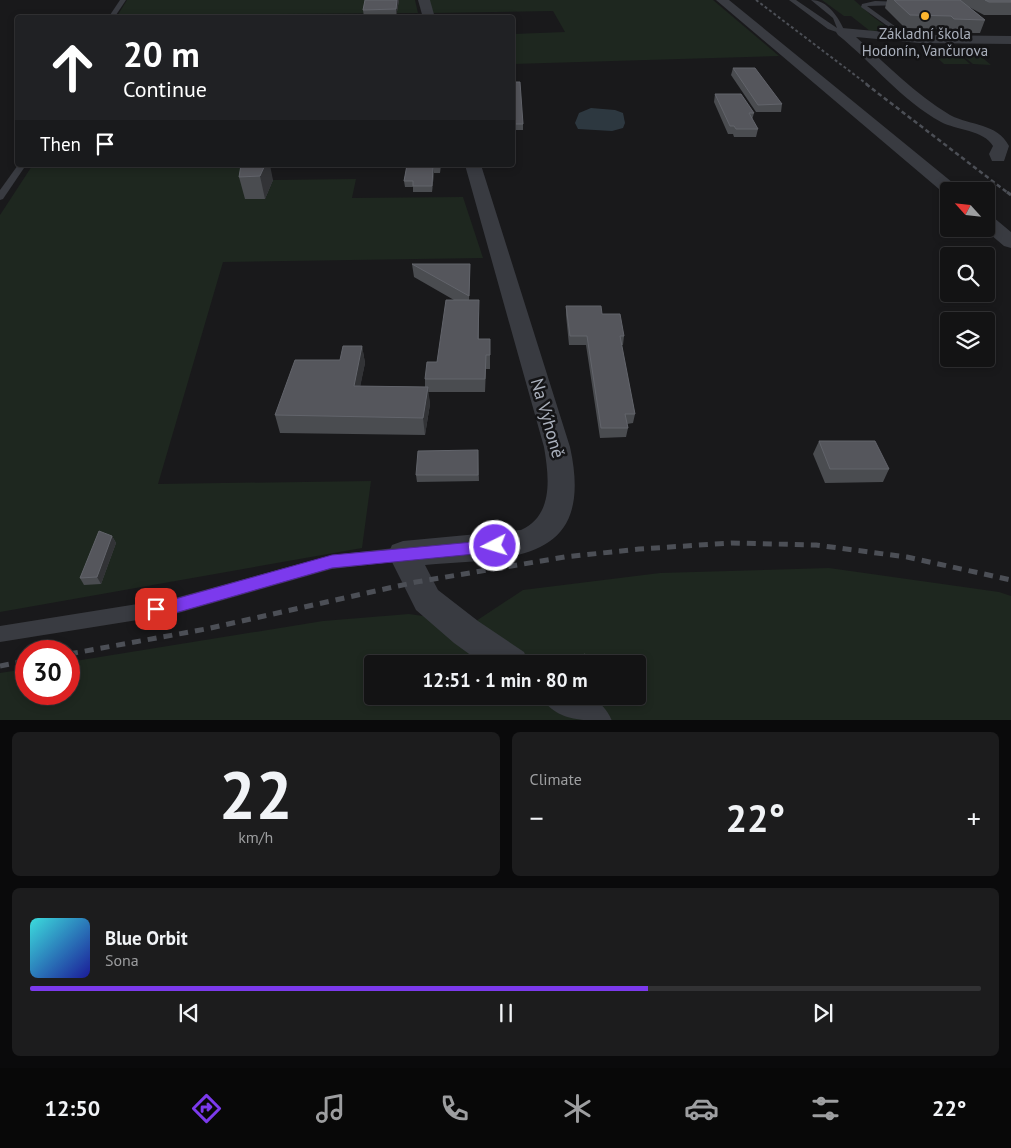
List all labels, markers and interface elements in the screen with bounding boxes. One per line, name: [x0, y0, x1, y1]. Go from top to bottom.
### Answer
marker: Základní škola Hodonín, Vančurova: [919, 10, 931, 22]
place label: Základní škola Hodonín, Vančurova: [862, 24, 988, 60]
text: 20 m: [123, 31, 200, 77]
icon: ahead: [40, 35, 105, 100]
text: Continue: [123, 75, 207, 103]
icon: arrive: [91, 130, 119, 158]
text: Then: [40, 132, 81, 156]
north arrow: [940, 182, 995, 238]
map controls: [940, 182, 995, 367]
button: search: [940, 247, 995, 302]
button: layers: [940, 312, 995, 367]
street label: Na Výhoně: [526, 375, 570, 461]
position arrow: [468, 519, 520, 571]
pin: [135, 588, 177, 630]
icon: arrive: [142, 595, 170, 623]
speed limit sign: 30: [15, 640, 80, 705]
text: 12:51 · 1 min · 80 m: [422, 668, 588, 692]
text: 22: [219, 752, 293, 836]
text: Climate: [530, 769, 582, 789]
text: 22°: [725, 793, 785, 842]
text: −: [530, 799, 544, 836]
text: +: [967, 799, 981, 836]
text: km/h: [238, 827, 273, 847]
text: Blue Orbit: [105, 926, 188, 950]
text: Sona: [105, 950, 139, 970]
icon: previous: [175, 999, 203, 1027]
icon: pause: [492, 999, 520, 1027]
icon: next: [809, 999, 837, 1027]
icon: directions: [189, 1091, 224, 1126]
icon: music: [313, 1091, 348, 1126]
icon: phone: [437, 1091, 472, 1126]
icon: climate: [560, 1091, 595, 1126]
icon: car: [684, 1091, 719, 1126]
icon: filters: [808, 1091, 843, 1126]
text: 12:50: [44, 1094, 100, 1122]
text: 22°: [932, 1094, 966, 1122]

